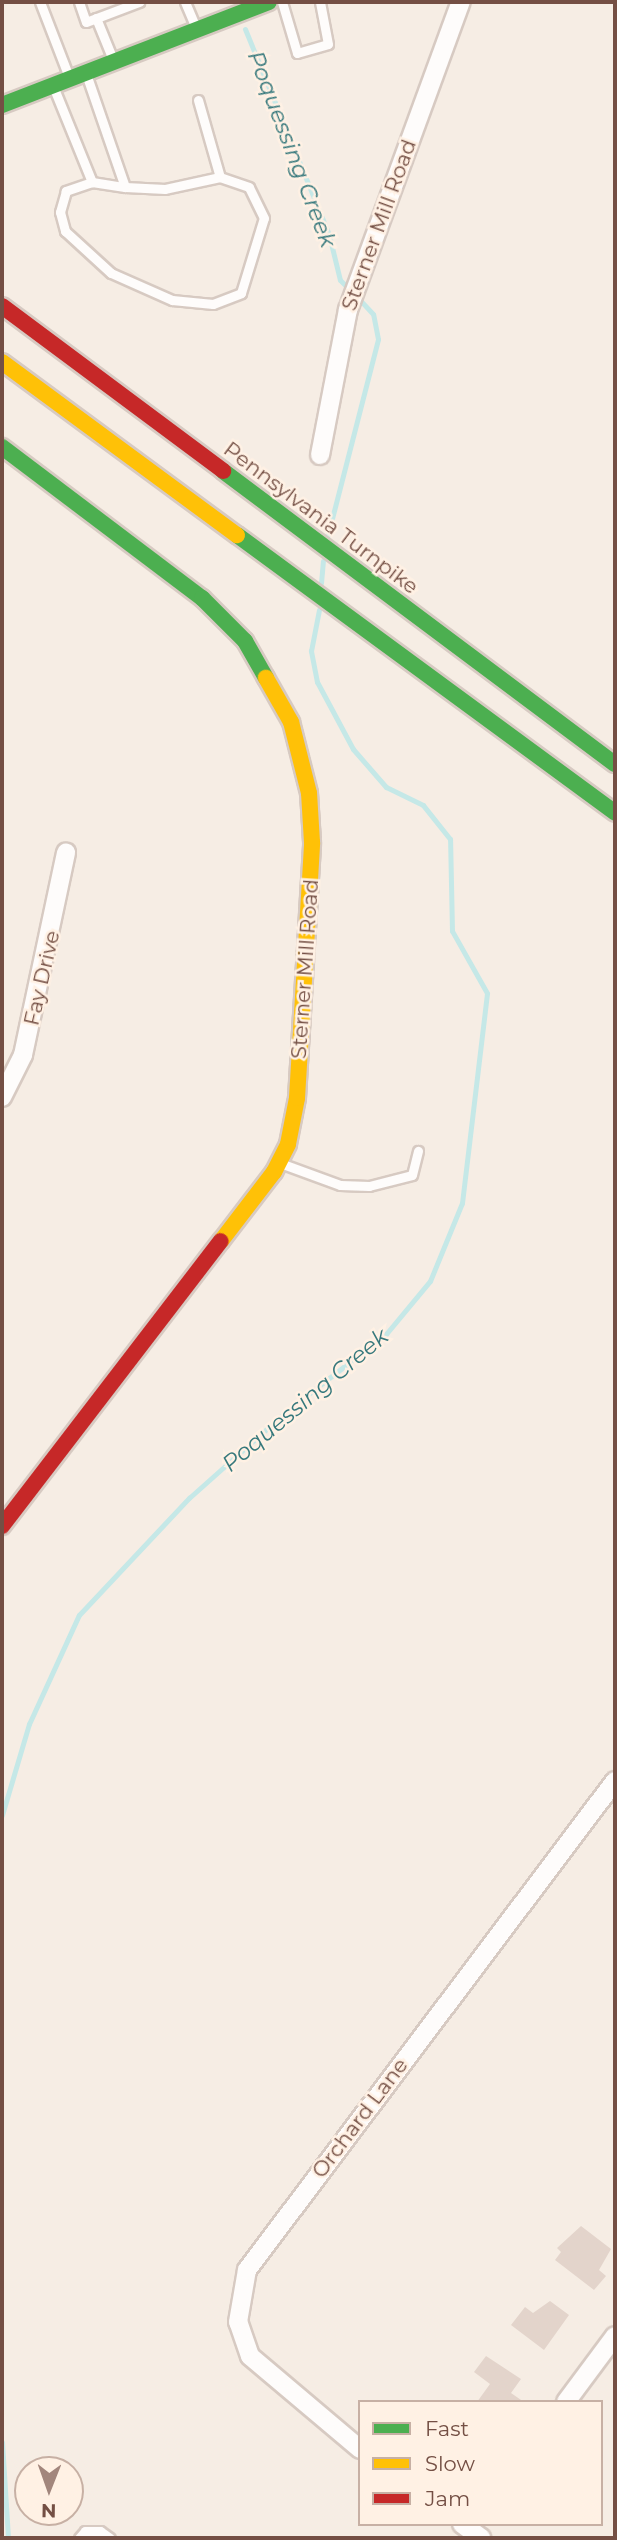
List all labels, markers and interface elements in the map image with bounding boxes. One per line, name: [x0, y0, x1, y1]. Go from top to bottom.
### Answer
water label: Poquessing Creek: [242, 47, 342, 251]
street label: Sterner Mill Road: [336, 136, 422, 314]
street label: Pennsylvania Turnpike: [219, 437, 423, 599]
street label: Sterner Mill Road: [286, 878, 324, 1060]
street label: Fay Drive: [19, 928, 65, 1028]
water label: Poquessing Creek: [216, 1322, 394, 1478]
street label: Orchard Lane: [307, 2053, 413, 2183]
legend: [358, 2400, 603, 2526]
text: Fast: [425, 2416, 469, 2441]
text: Slow: [425, 2451, 475, 2476]
north arrow: [14, 2456, 84, 2526]
text: Jam: [425, 2486, 470, 2511]
text: N: [41, 2499, 57, 2522]

